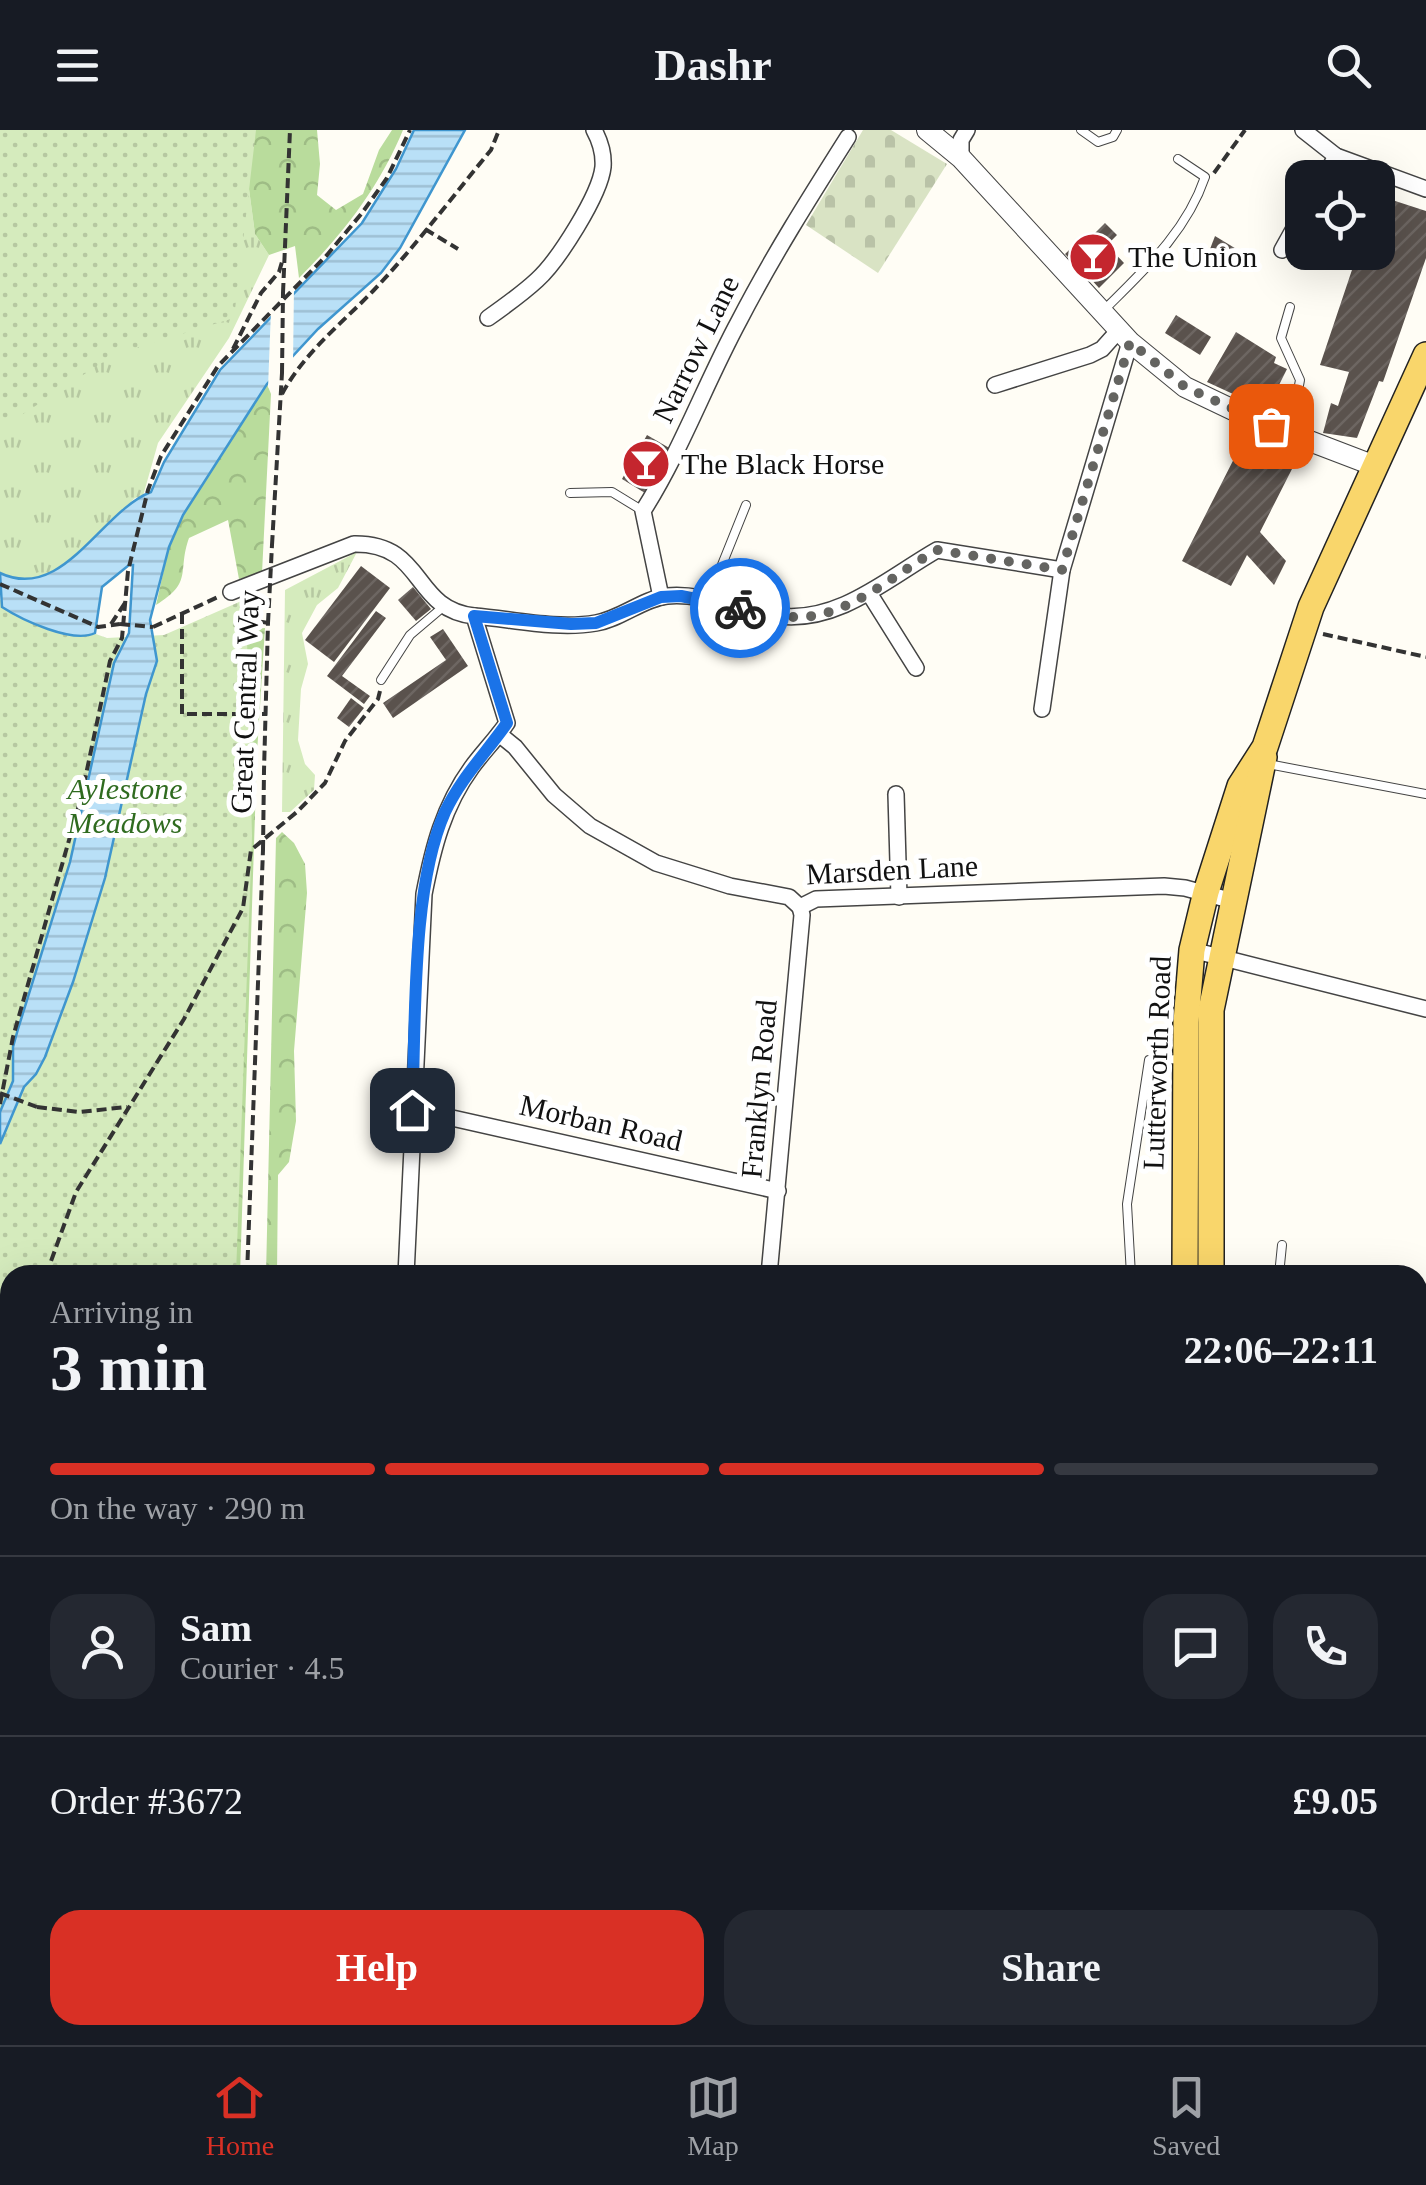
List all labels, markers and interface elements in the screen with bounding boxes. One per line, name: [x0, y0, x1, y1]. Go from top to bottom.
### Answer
icon: menu: [50, 38, 105, 93]
icon: search: [1321, 38, 1376, 93]
text: Dashr: [654, 40, 772, 90]
map controls: [1285, 160, 1395, 270]
button: locate: [1285, 160, 1395, 270]
bar icon: The Union: [1067, 231, 1119, 283]
place label: The Union: [1128, 240, 1257, 273]
street label: Narrow Lane: [646, 270, 745, 428]
pin: [1229, 384, 1314, 469]
icon: bag: [1244, 399, 1299, 454]
bar icon: The Black Horse: [620, 438, 672, 490]
place label: The Black Horse: [681, 447, 884, 480]
courier: [690, 558, 790, 658]
icon: bike: [713, 581, 768, 636]
street label: Great Central Way: [224, 590, 265, 814]
park label: Aylestone Meadows: [66, 772, 183, 839]
street label: Marsden Lane: [805, 849, 979, 890]
street label: Lutterworth Road: [1136, 955, 1177, 1171]
street label: Franklyn Road: [734, 998, 783, 1180]
pin: [370, 1068, 455, 1153]
icon: home: [385, 1083, 440, 1138]
street label: Morban Road: [517, 1088, 686, 1157]
text: Arriving in: [50, 1294, 193, 1330]
text: 22:06–22:11: [1184, 1329, 1378, 1371]
text: 3 min: [50, 1332, 207, 1404]
text: On the way · 290 m: [50, 1490, 305, 1526]
button: person: [50, 1594, 155, 1699]
button: chat: [1143, 1594, 1248, 1699]
button: phone: [1273, 1594, 1378, 1699]
text: Sam: [180, 1607, 252, 1649]
text: Courier · 4.5: [180, 1650, 344, 1686]
text: Order #3672: [50, 1780, 243, 1822]
text: £9.05: [1293, 1780, 1378, 1822]
button: Help: [50, 1910, 704, 2025]
button: Share: [724, 1910, 1378, 2025]
tab: Home: [206, 2070, 274, 2162]
tab: Map: [686, 2070, 741, 2162]
tab: Saved: [1152, 2070, 1220, 2162]

